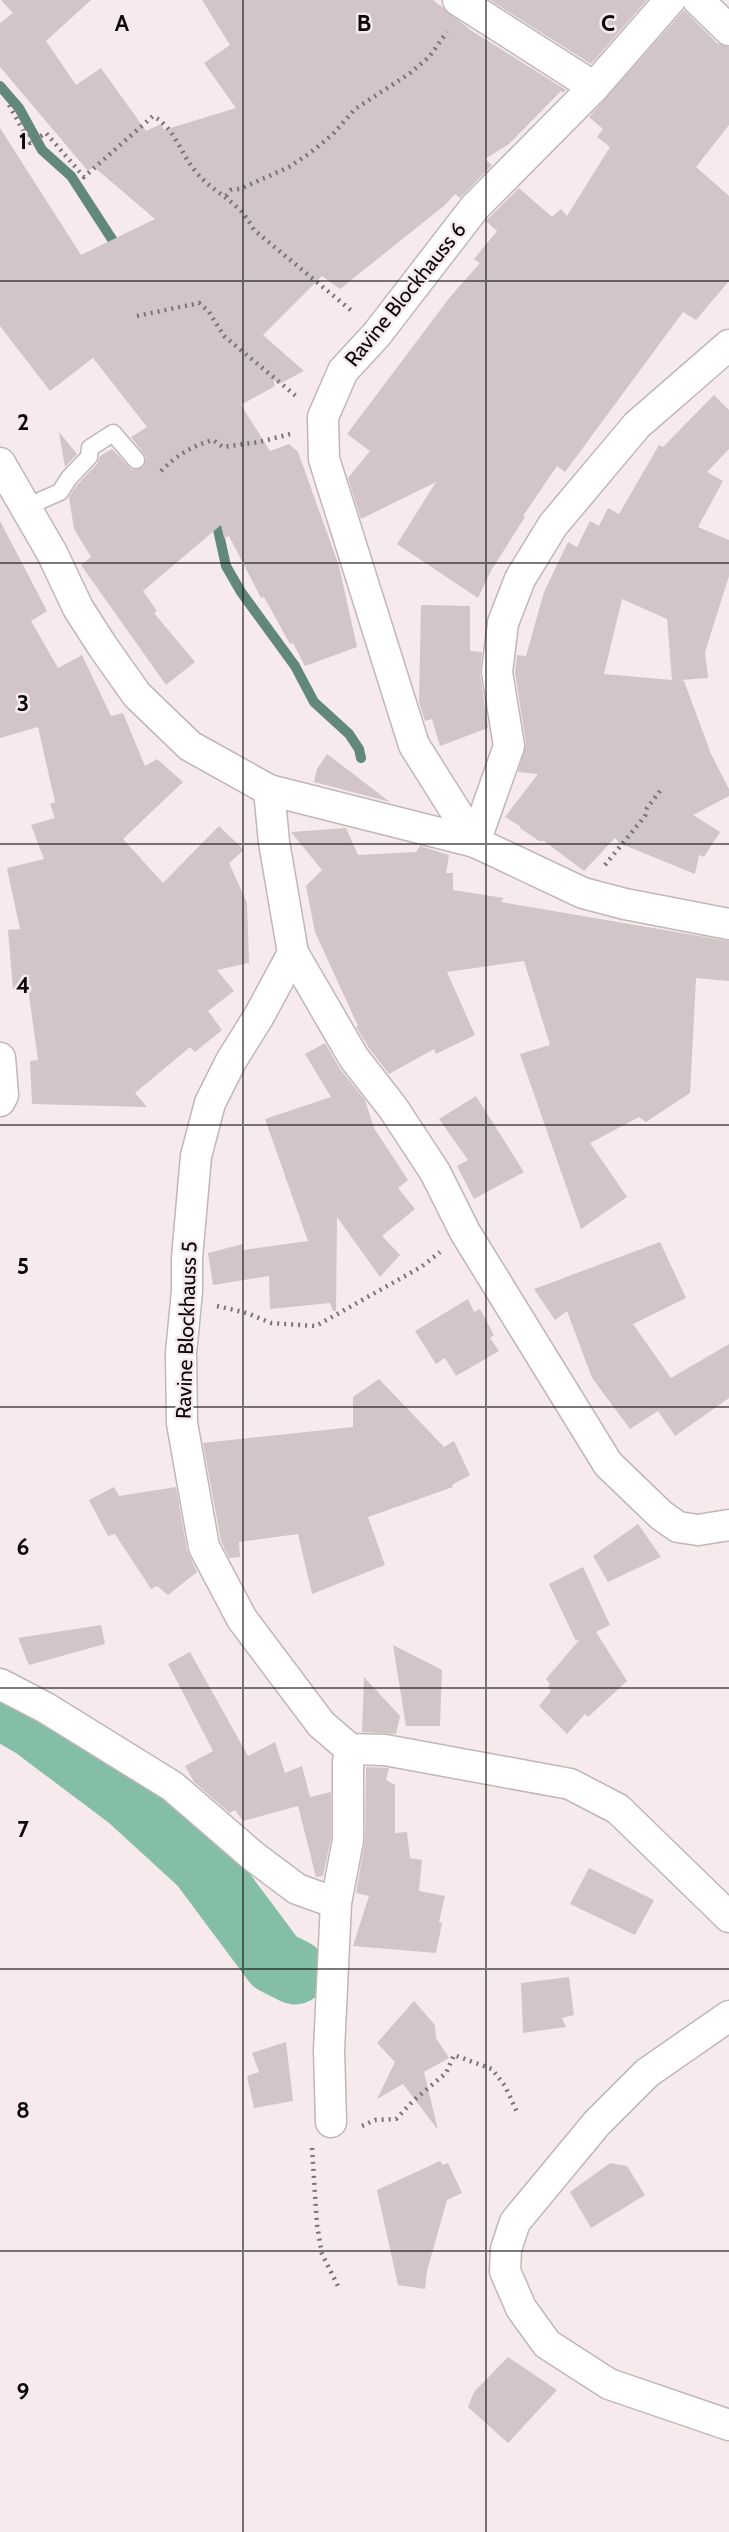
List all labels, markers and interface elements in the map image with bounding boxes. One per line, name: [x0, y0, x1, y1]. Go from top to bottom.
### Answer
text: A: [115, 9, 130, 37]
text: B: [357, 9, 371, 37]
text: C: [601, 9, 615, 37]
text: 1: [19, 127, 27, 155]
street label: Ravine Blockhauss 6: [339, 217, 471, 371]
text: 2: [17, 408, 29, 436]
text: 3: [17, 689, 29, 717]
text: 4: [16, 971, 30, 999]
street label: Ravine Blockhauss 5: [170, 1241, 202, 1419]
text: 5: [17, 1252, 29, 1280]
text: 6: [17, 1533, 29, 1561]
text: 7: [17, 1815, 29, 1843]
text: 8: [16, 2096, 30, 2124]
text: 9: [17, 2377, 29, 2405]

